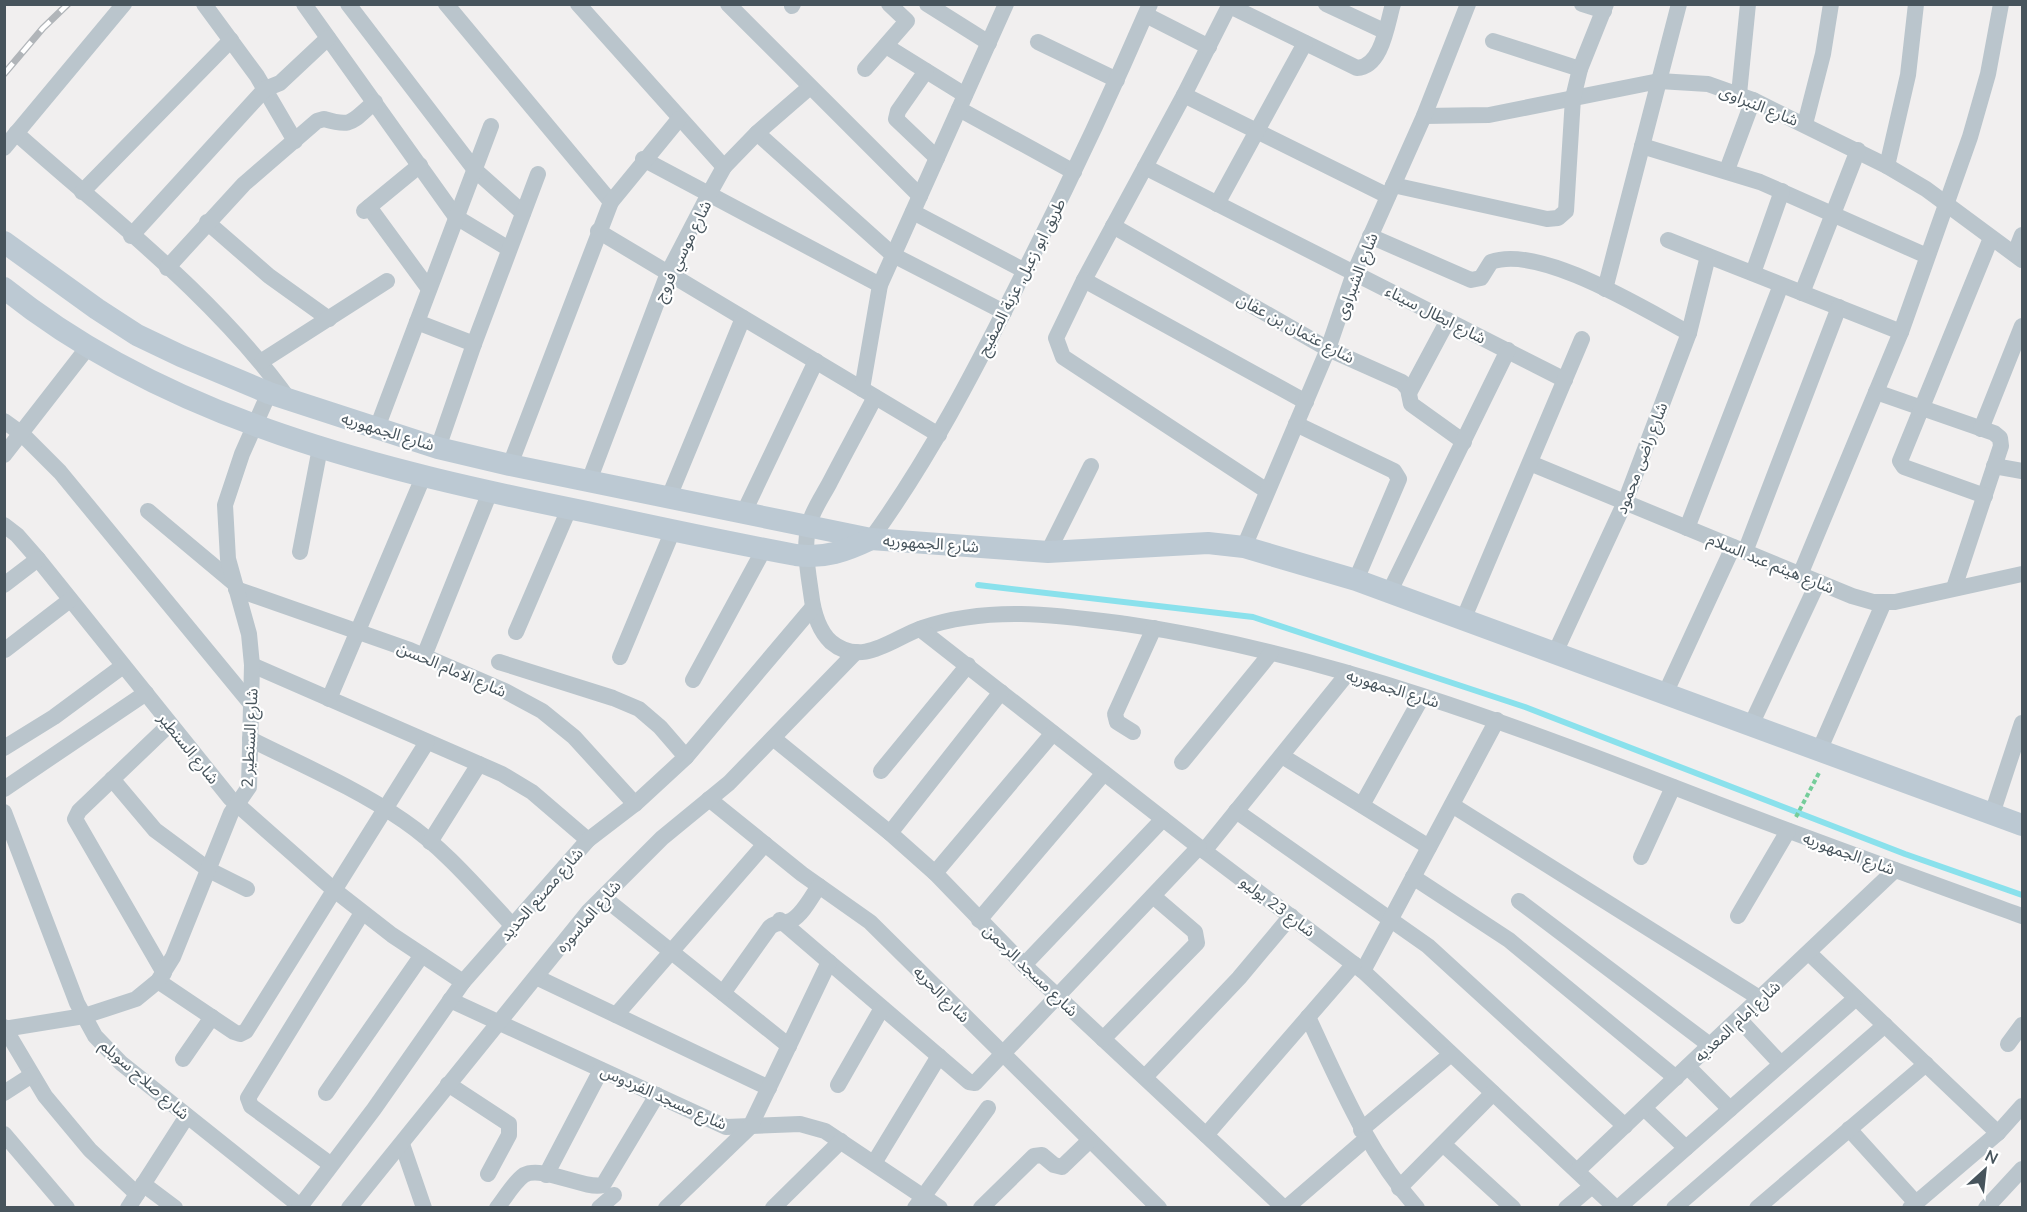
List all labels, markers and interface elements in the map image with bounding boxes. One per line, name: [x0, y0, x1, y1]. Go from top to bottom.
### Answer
street label: شارع النبراوى: [1716, 80, 1801, 133]
street label: طريق ابو زعبل, عزبة الصفيح: [973, 195, 1072, 361]
street label: شارع موسي فروج: [649, 197, 718, 306]
street label: شارع الشبراوى: [1330, 230, 1385, 323]
street label: شارع ابطال سيناء: [1381, 280, 1489, 351]
street label: شارع عثمان بن عفان: [1233, 289, 1358, 370]
street label: شارع راضى محمود: [1611, 399, 1674, 518]
street label: شارع الجمهوريه: [338, 407, 437, 458]
street label: شارع هيثم عبد السلام: [1704, 529, 1837, 600]
street label: شارع الجمهوريه: [882, 530, 980, 559]
street label: شارع الامام الحسن: [393, 637, 510, 704]
street label: شارع الجمهوريه: [1343, 664, 1442, 715]
street label: شارع السنطير 2: [236, 688, 265, 788]
street label: شارع السنطير: [151, 708, 224, 790]
street label: شارع الجمهوريه: [1799, 827, 1898, 882]
street label: شارع مصنع الحديد: [495, 843, 589, 947]
street label: شارع 23 يوليو: [1235, 871, 1319, 943]
street label: شارع الماسوره: [551, 876, 627, 958]
street label: شارع مسجد الرحمن: [977, 920, 1083, 1022]
street label: شارع الحريه: [907, 962, 974, 1029]
street label: شارع إمام المعديه: [1690, 976, 1786, 1068]
street label: شارع صلاح سويلم: [94, 1035, 194, 1126]
street label: شارع مسجد الفردوس: [597, 1060, 730, 1137]
north arrow: [1955, 1140, 2015, 1200]
text: N: [1981, 1145, 2002, 1170]

